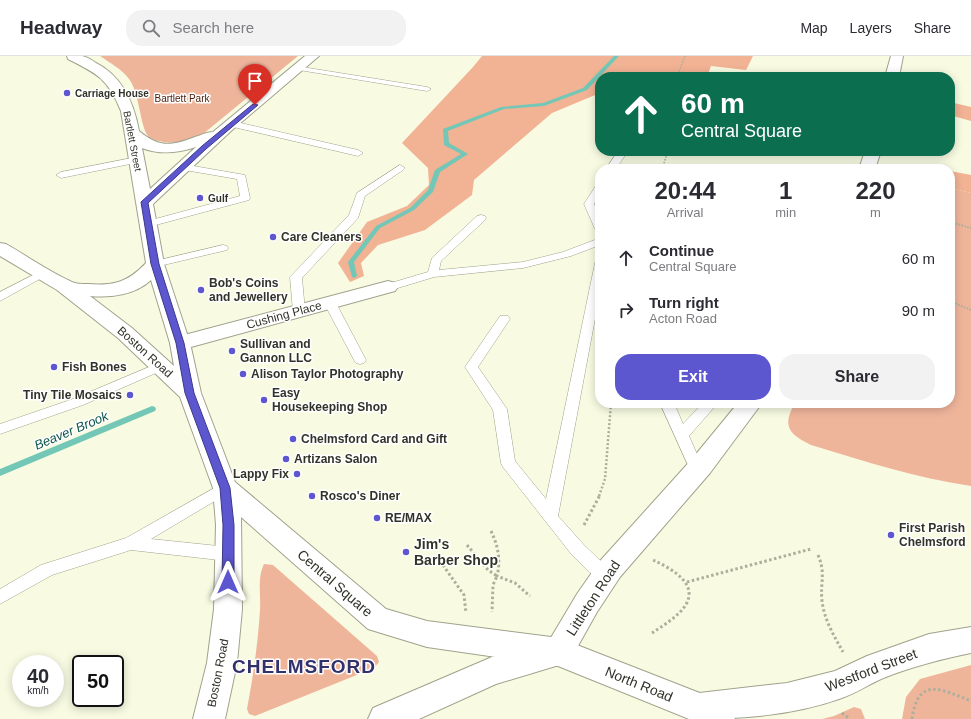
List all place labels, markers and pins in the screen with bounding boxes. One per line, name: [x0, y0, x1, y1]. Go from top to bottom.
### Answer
pin: [238, 64, 272, 105]
marker: Carriage House: [62, 88, 72, 98]
place label: Carriage House: [75, 88, 149, 99]
marker: Gulf: [195, 193, 205, 203]
place label: Gulf: [208, 193, 229, 204]
place label: Care Cleaners: [281, 230, 362, 244]
marker: Care Cleaners: [268, 232, 278, 242]
place label: Bob's Coins and Jewellery: [209, 276, 288, 304]
marker: Bob's Coins and Jewellery: [196, 285, 206, 295]
place label: Sullivan and Gannon LLC: [240, 337, 312, 365]
marker: Sullivan and Gannon LLC: [227, 346, 237, 356]
place label: Fish Bones: [62, 360, 127, 374]
marker: Fish Bones: [49, 362, 59, 372]
place label: Alison Taylor Photography: [251, 367, 404, 381]
marker: Alison Taylor Photography: [238, 369, 248, 379]
place label: Easy Housekeeping Shop: [272, 386, 387, 414]
place label: Tiny Tile Mosaics: [23, 388, 122, 402]
marker: Tiny Tile Mosaics: [125, 390, 135, 400]
marker: Easy Housekeeping Shop: [259, 395, 269, 405]
place label: Chelmsford Card and Gift: [301, 432, 447, 446]
marker: Chelmsford Card and Gift: [288, 434, 298, 444]
place label: Artizans Salon: [294, 452, 377, 466]
marker: Artizans Salon: [281, 454, 291, 464]
place label: Lappy Fix: [233, 467, 289, 481]
marker: Lappy Fix: [292, 469, 302, 479]
place label: Rosco's Diner: [320, 489, 401, 503]
marker: Rosco's Diner: [307, 491, 317, 501]
place label: RE/MAX: [385, 511, 432, 525]
marker: RE/MAX: [372, 513, 382, 523]
place label: First Parish Chelmsford: [899, 521, 966, 549]
marker: First Parish Chelmsford: [886, 530, 896, 540]
place label: Jim's Barber Shop: [414, 536, 498, 568]
marker: Jim's Barber Shop: [401, 547, 411, 557]

